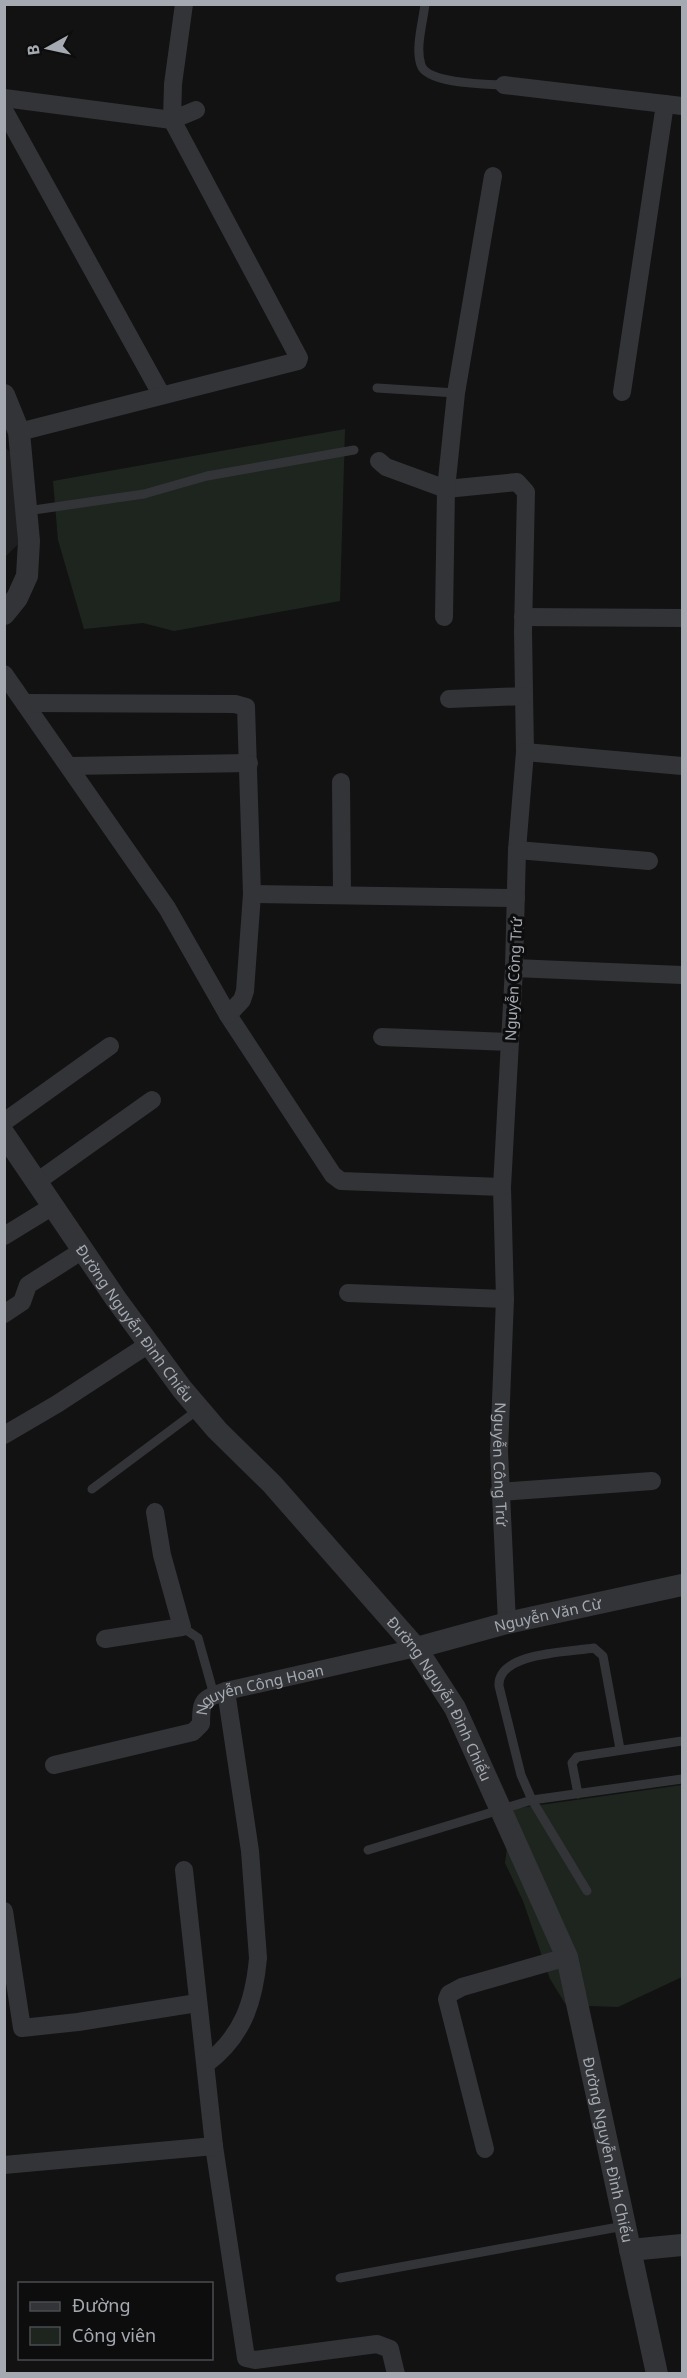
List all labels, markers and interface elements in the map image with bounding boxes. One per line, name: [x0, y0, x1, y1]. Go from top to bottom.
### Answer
north arrow: [18, 18, 78, 78]
text: B: [22, 43, 45, 57]
street label: Nguyễn Công Trứ: [500, 916, 526, 1041]
street label: Đường Nguyễn Đình Chiểu: [72, 1240, 199, 1406]
street label: Nguyễn Công Trứ: [489, 1402, 513, 1528]
street label: Nguyễn Văn Cừ: [492, 1593, 604, 1636]
street label: Đường Nguyễn Đình Chiểu: [383, 1612, 497, 1784]
street label: Nguyễn Công Hoan: [191, 1659, 325, 1717]
street label: Đường Nguyễn Đình Chiểu: [579, 2055, 638, 2245]
legend: [18, 2282, 213, 2360]
text: Đường: [72, 2293, 131, 2317]
text: Công viên: [72, 2323, 156, 2347]

